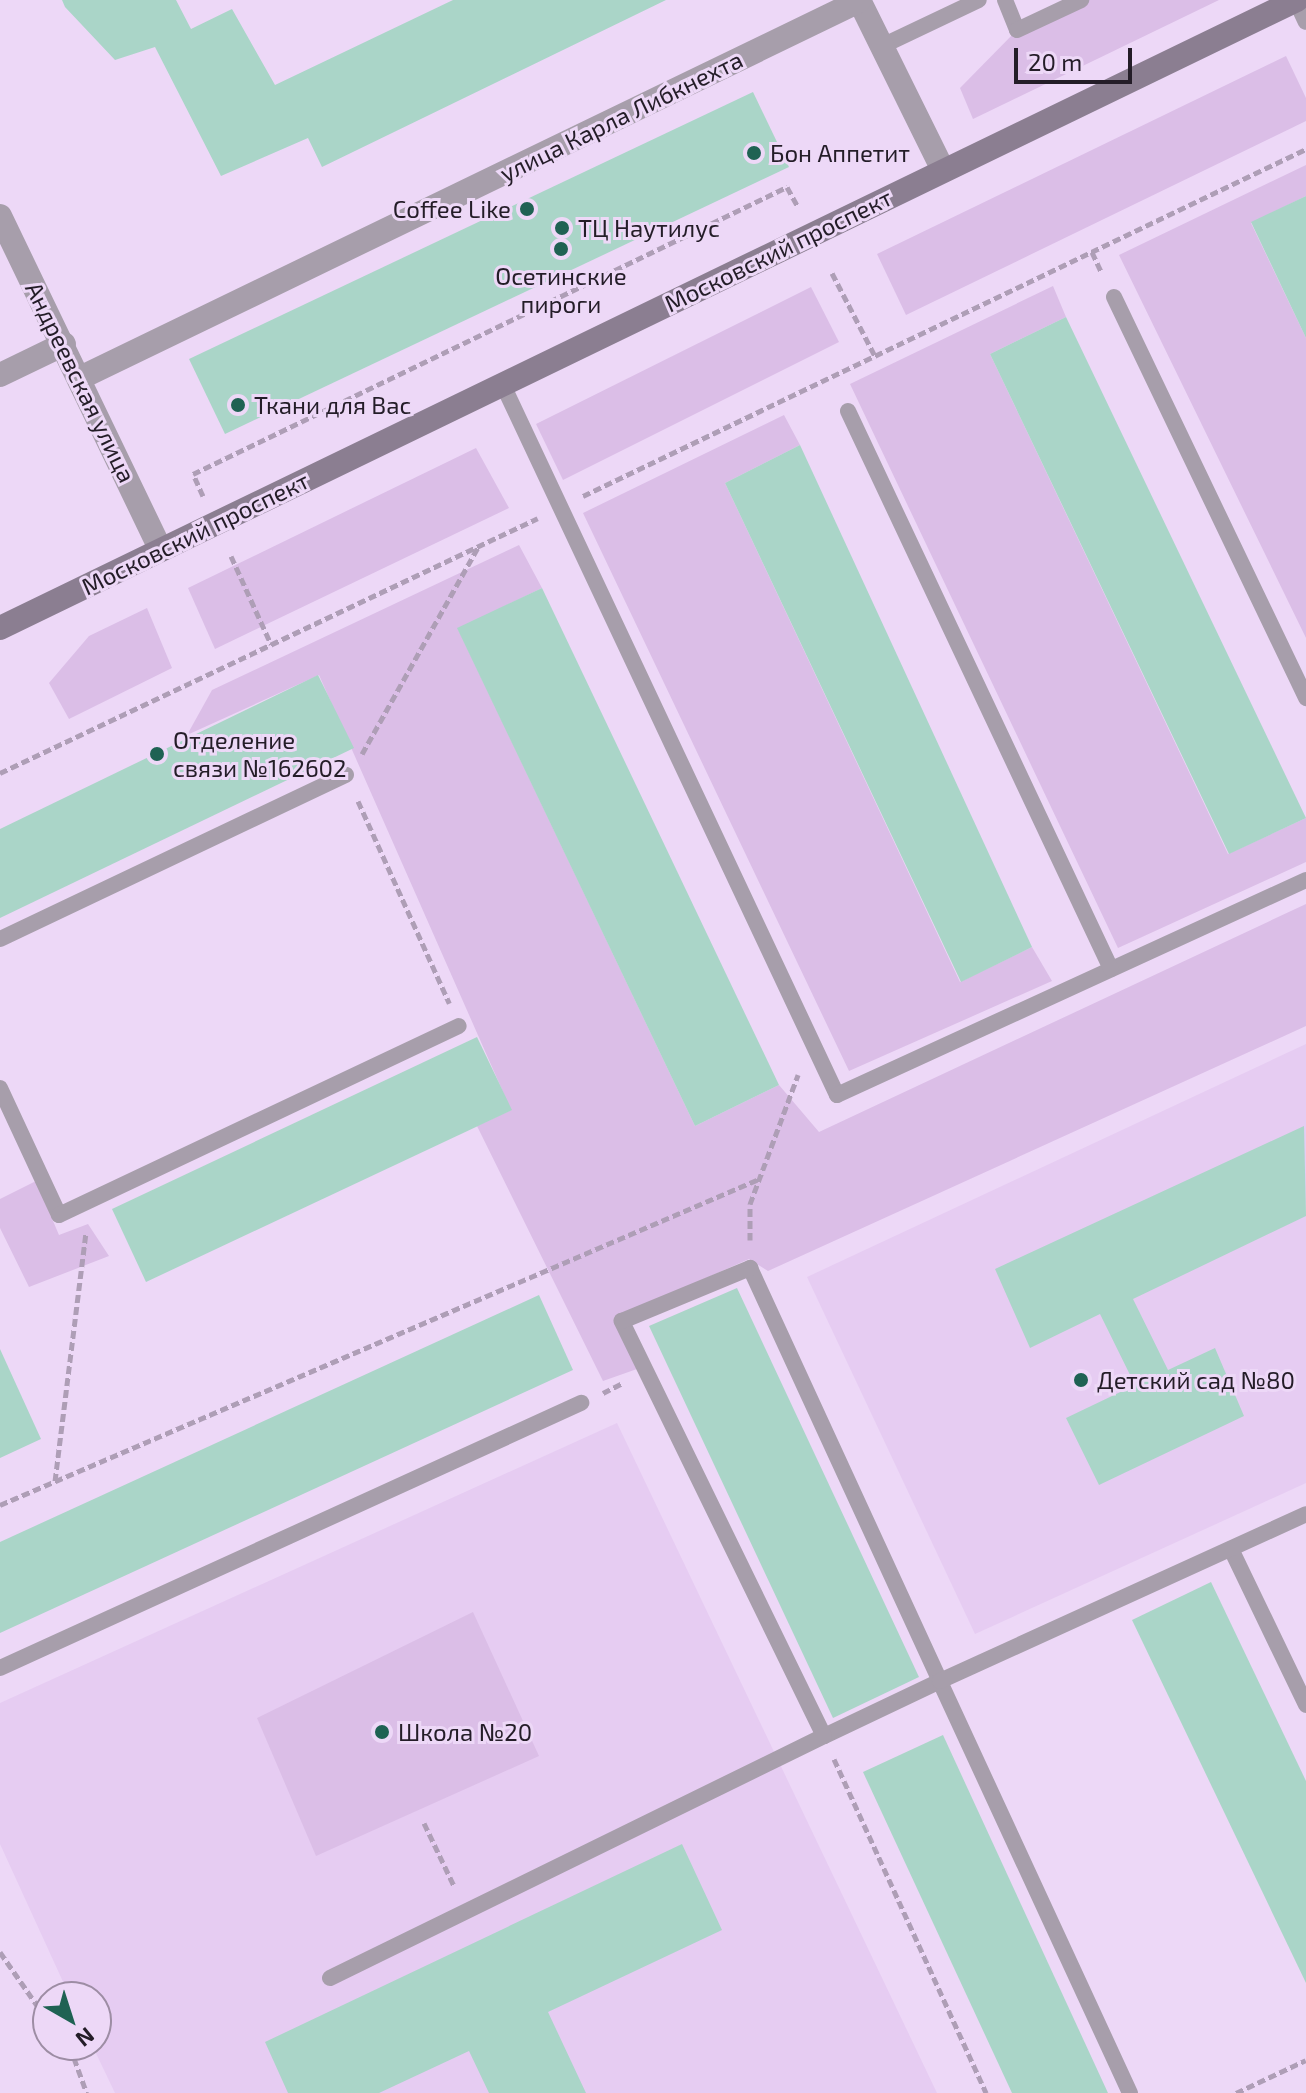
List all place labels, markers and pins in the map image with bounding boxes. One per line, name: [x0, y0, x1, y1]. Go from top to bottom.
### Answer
place label: Бон Аппетит: [770, 139, 910, 167]
marker: Бон Аппетит: [745, 144, 763, 162]
place label: Coffee Like: [393, 195, 511, 223]
marker: Coffee Like: [518, 200, 536, 218]
place label: ТЦ Наутилус: [578, 214, 720, 242]
marker: ТЦ Наутилус: [553, 219, 571, 237]
marker: Осетинские пироги: [552, 240, 570, 258]
place label: Осетинские пироги: [495, 262, 627, 318]
place label: Ткани для Вас: [254, 391, 411, 419]
marker: Ткани для Вас: [229, 396, 247, 414]
place label: Отделение связи №162602: [173, 726, 347, 782]
marker: Отделение связи №162602: [148, 745, 166, 763]
place label: Детский сад №80: [1097, 1366, 1295, 1394]
marker: Детский сад №80: [1072, 1371, 1090, 1389]
place label: Школа №20: [398, 1718, 532, 1746]
marker: Школа №20: [373, 1723, 391, 1741]

